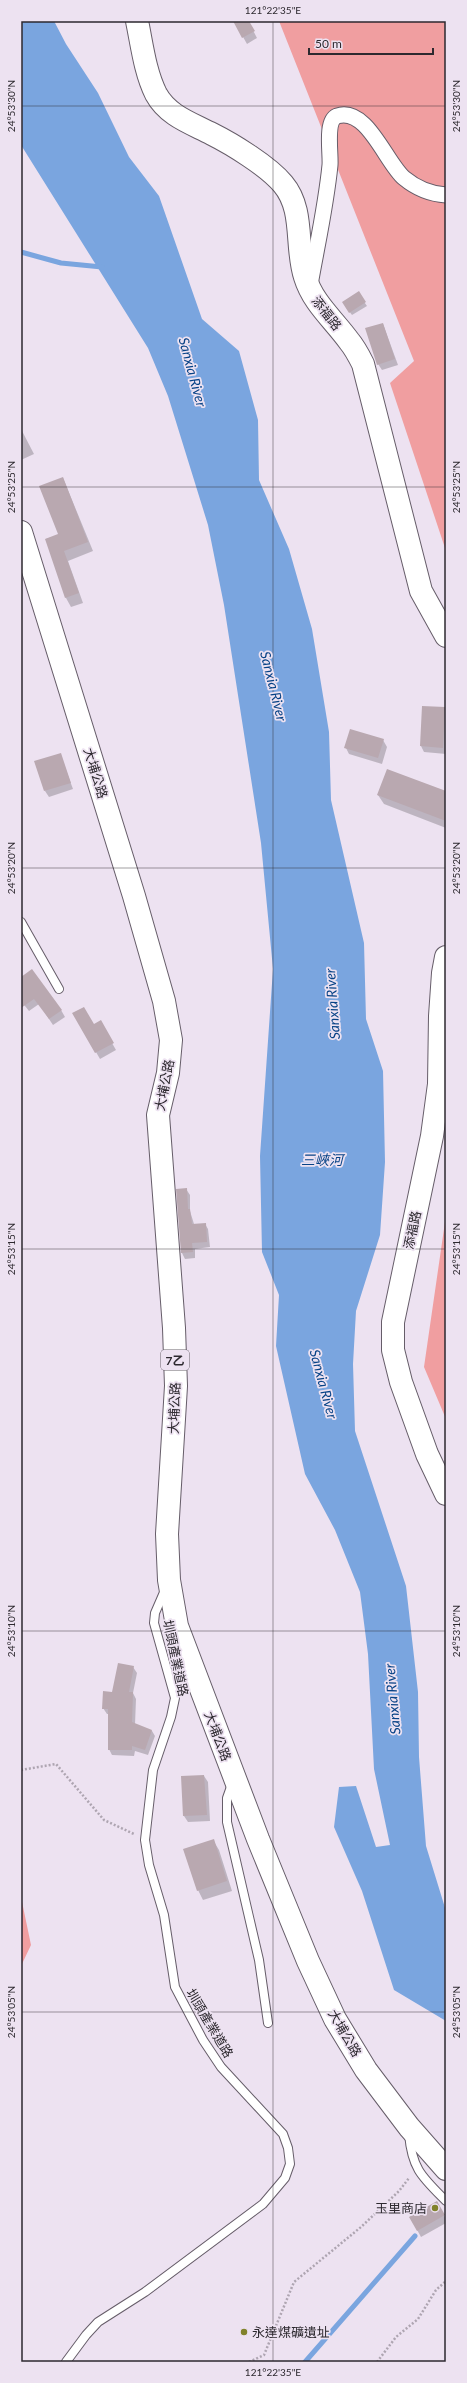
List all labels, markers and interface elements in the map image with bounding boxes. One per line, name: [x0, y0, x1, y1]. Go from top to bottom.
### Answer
text: 121°22'35"E: [245, 4, 301, 16]
scale bar: [309, 30, 433, 56]
text: 50 m: [315, 36, 342, 51]
text: 24°53'30"N: [5, 80, 17, 132]
text: 24°53'30"N: [450, 80, 462, 132]
street label: 添福路: [309, 293, 345, 333]
water label: Sanxia River: [176, 335, 210, 409]
text: 24°53'25"N: [5, 461, 17, 513]
text: 24°53'25"N: [450, 461, 462, 513]
water label: Sanxia River: [257, 649, 291, 723]
street label: 大埔公路: [81, 746, 111, 800]
text: 24°53'20"N: [5, 842, 17, 894]
text: 24°53'20"N: [450, 842, 462, 894]
water label: Sanxia River: [321, 968, 343, 1040]
street label: 大埔公路: [151, 1058, 177, 1112]
water label: 三峽河: [301, 1151, 346, 1168]
street label: 添福路: [400, 1209, 424, 1251]
text: 24°53'15"N: [5, 1223, 17, 1275]
text: 24°53'15"N: [450, 1223, 462, 1275]
water label: Sanxia River: [307, 1347, 341, 1421]
road number: 7乙: [161, 1350, 189, 1370]
street label: 大埔公路: [165, 1382, 183, 1434]
text: 24°53'10"N: [5, 1605, 17, 1657]
text: 24°53'10"N: [450, 1605, 462, 1657]
street label: 圳頭產業道路: [160, 1618, 192, 1698]
water label: Sanxia River: [380, 1663, 404, 1735]
street label: 大埔公路: [201, 1709, 235, 1763]
street label: 圳頭產業道路: [183, 1985, 237, 2061]
text: 24°53'05"N: [5, 1986, 17, 2038]
text: 24°53'05"N: [450, 1986, 462, 2038]
street label: 大埔公路: [325, 2006, 365, 2060]
place label: 玉里商店: [375, 2200, 427, 2216]
marker: 玉里商店: [430, 2203, 440, 2213]
place label: 永達煤礦遺址: [252, 2324, 330, 2340]
marker: 永達煤礦遺址: [239, 2327, 249, 2337]
text: 121°22'35"E: [245, 2366, 301, 2378]

